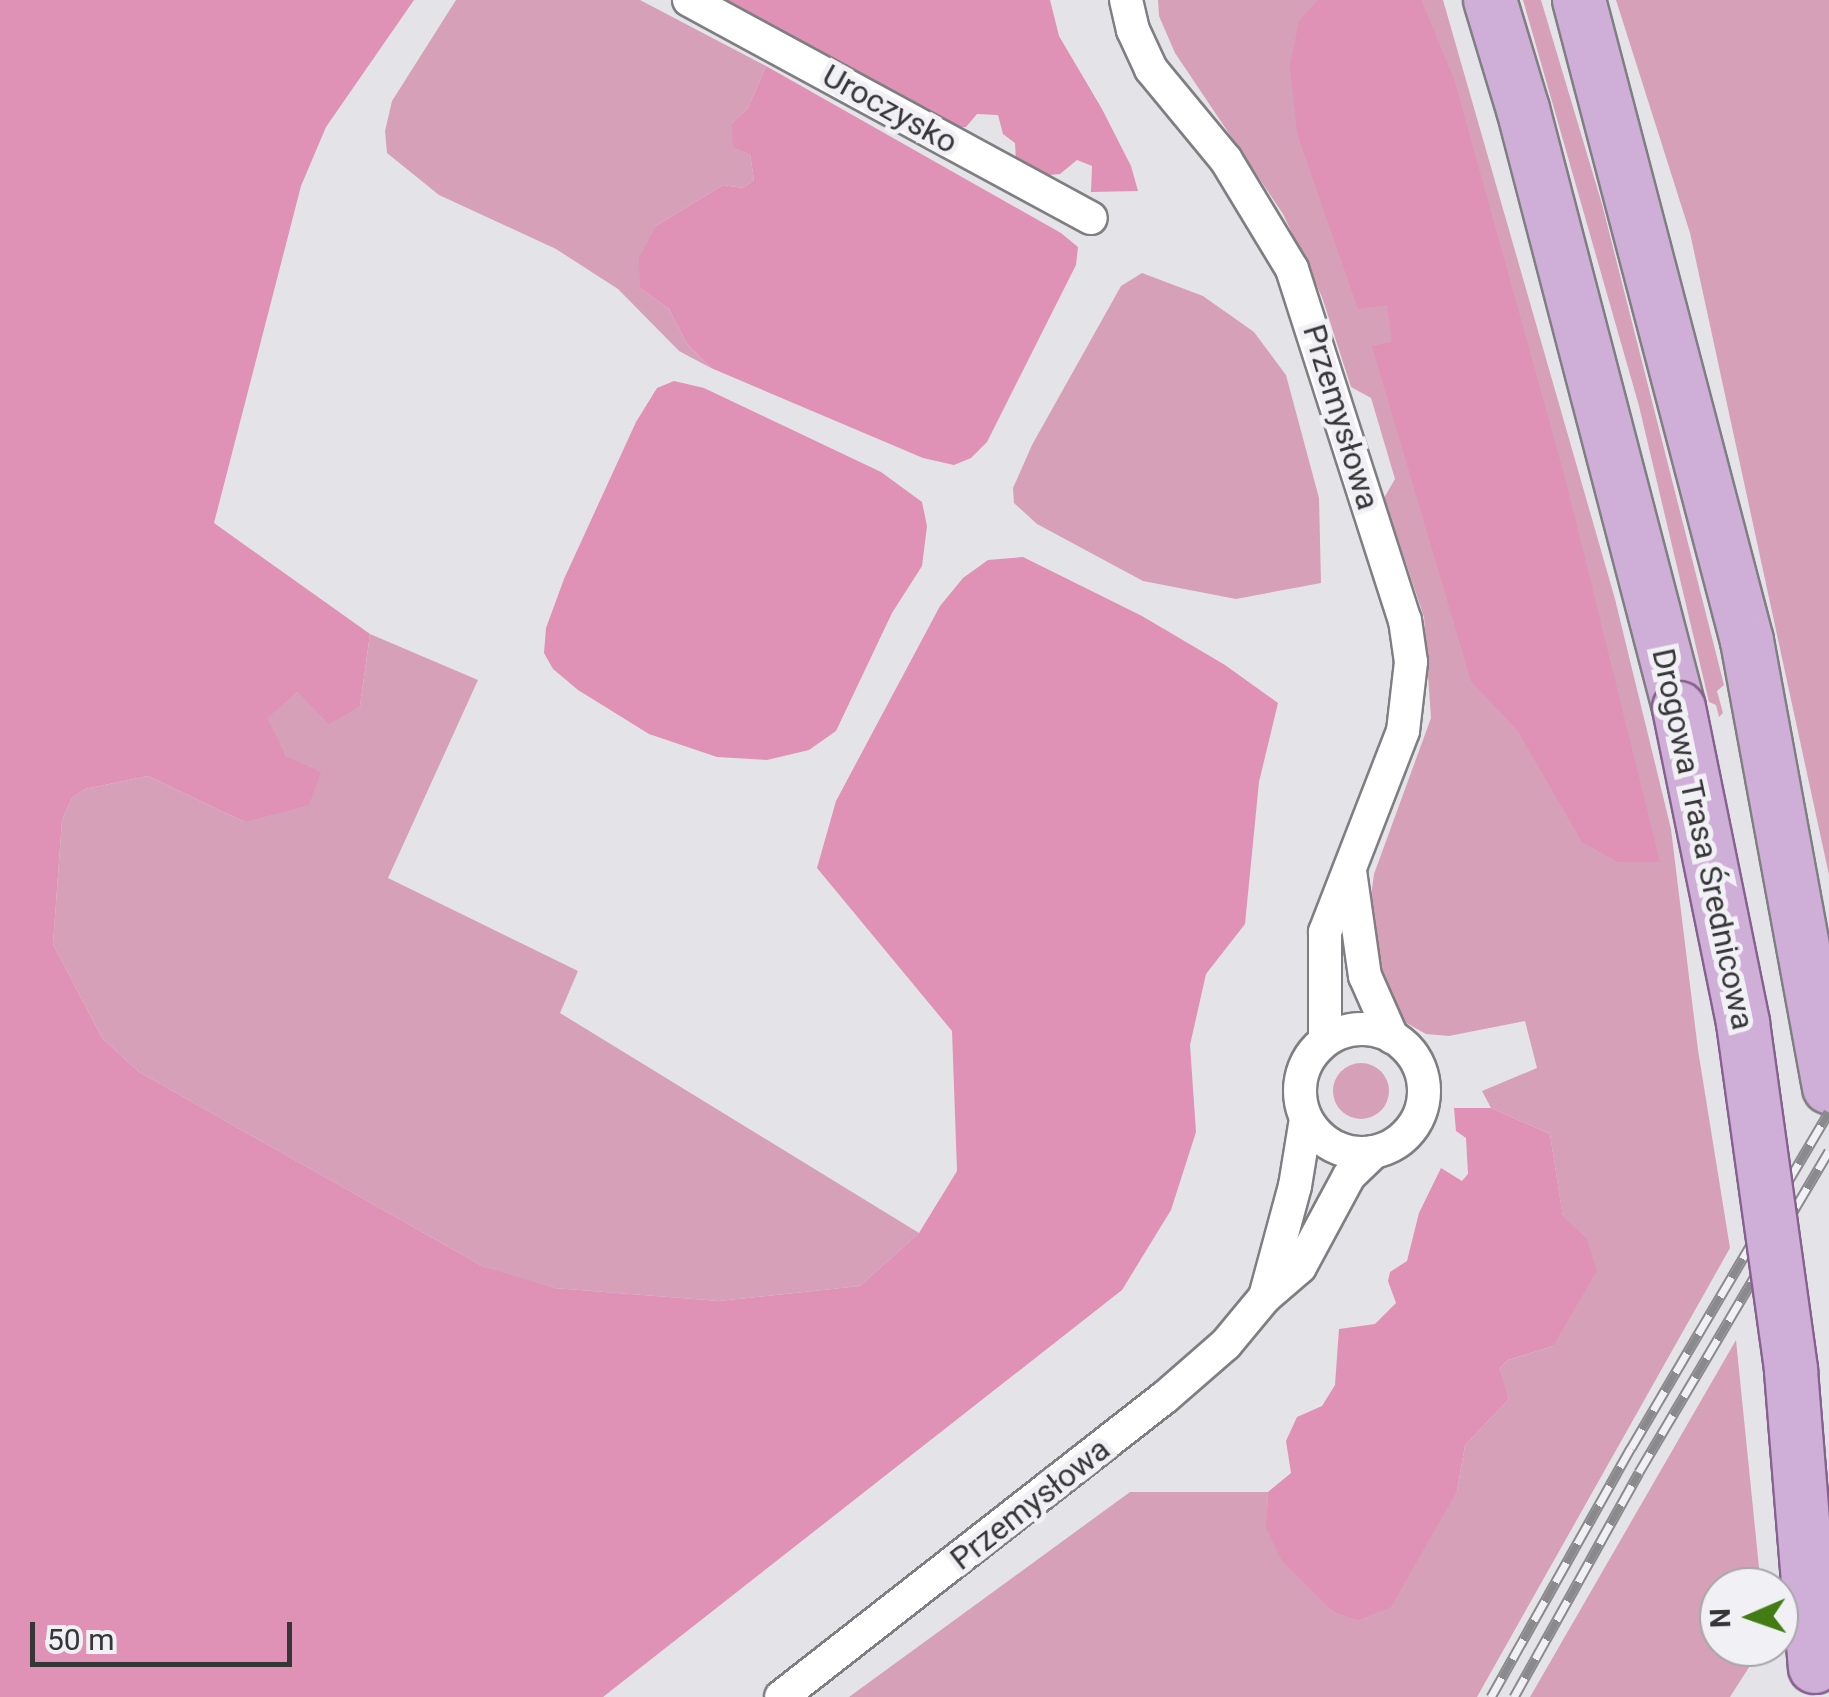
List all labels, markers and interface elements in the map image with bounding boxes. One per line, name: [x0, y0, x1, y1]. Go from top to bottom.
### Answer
street label: Uroczysko: [816, 56, 964, 162]
street label: Przemysłowa: [1295, 320, 1387, 514]
street label: Drogowa Trasa Średnicowa: [1644, 645, 1762, 1033]
street label: Przemysłowa: [943, 1430, 1117, 1578]
north arrow: [1699, 1567, 1799, 1667]
scale bar: [35, 1602, 298, 1664]
text: N: [1704, 1608, 1737, 1628]
text: 50 m: [47, 1622, 114, 1657]

